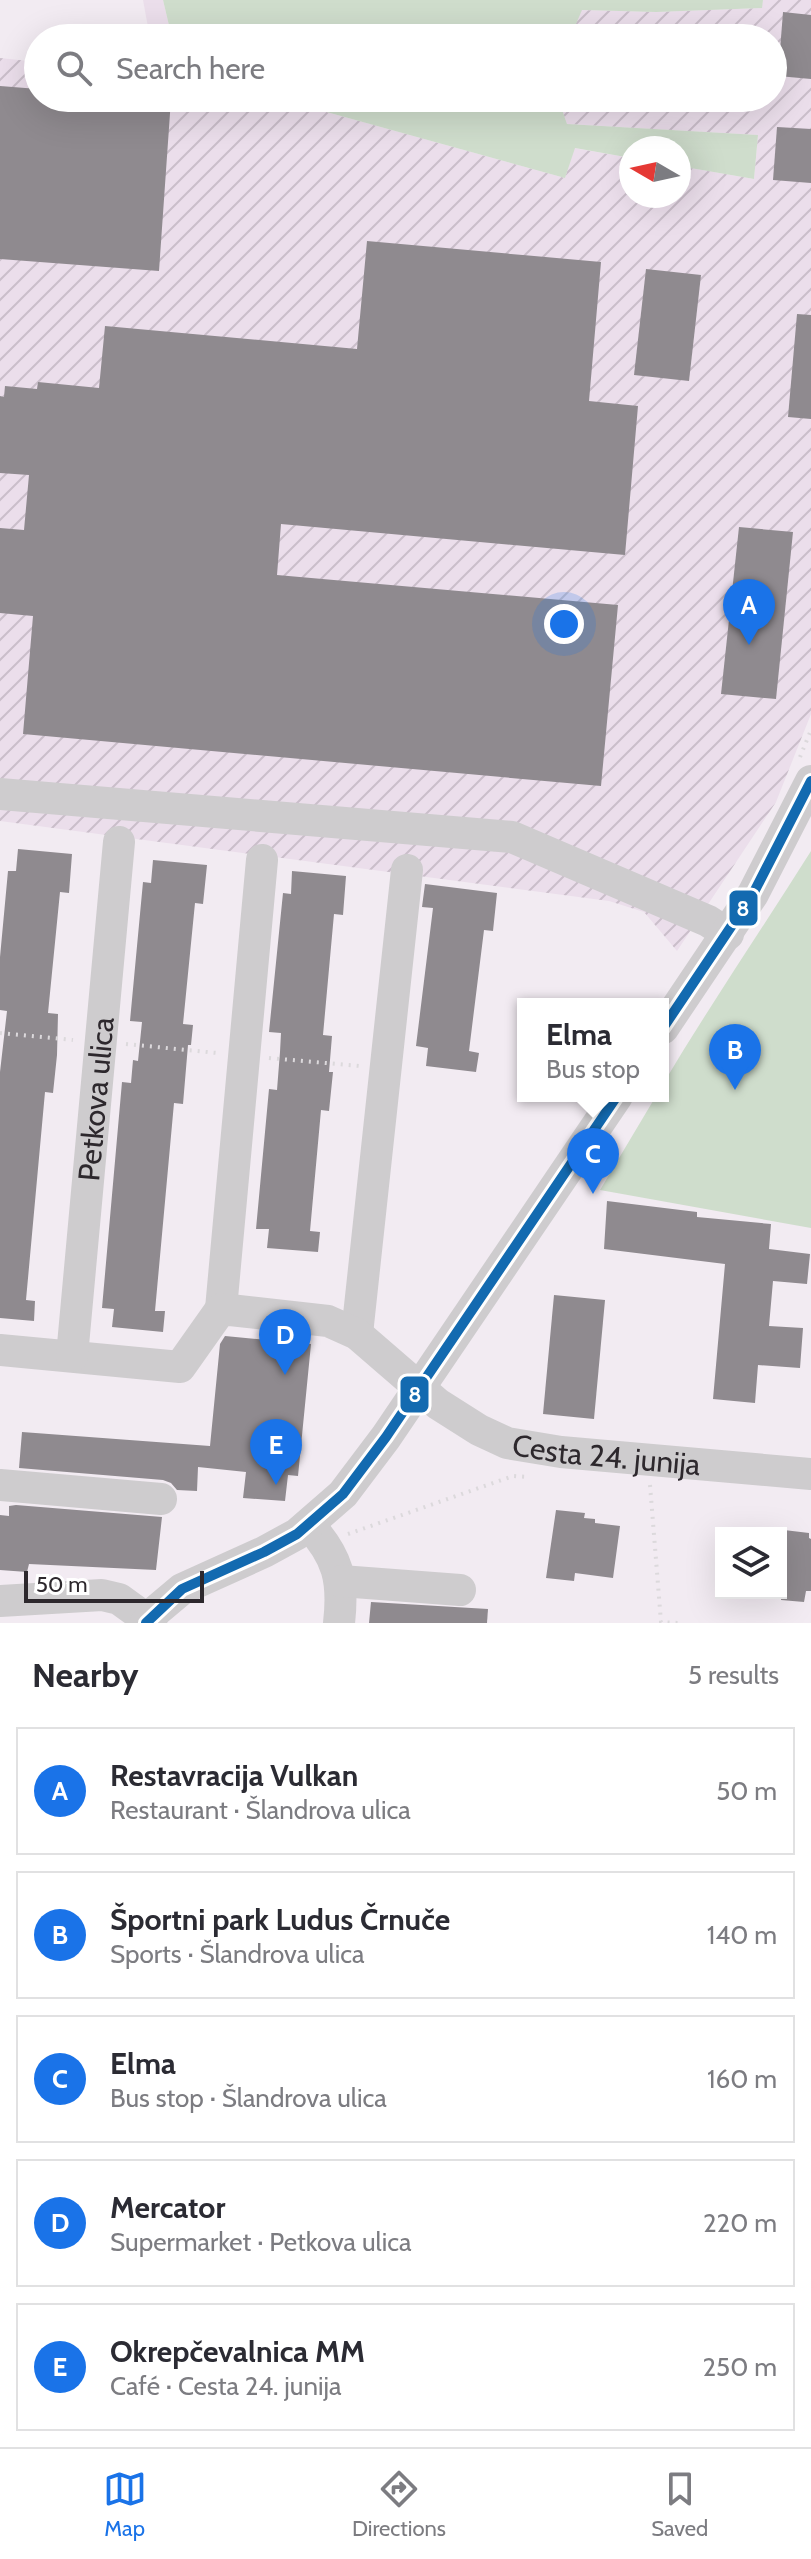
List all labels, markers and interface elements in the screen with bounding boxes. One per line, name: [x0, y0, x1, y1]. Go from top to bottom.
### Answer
search box: [24, 24, 787, 112]
icon: search: [52, 46, 96, 90]
text: Search here: [116, 50, 265, 87]
north arrow: [619, 136, 691, 208]
pin: A: [723, 579, 775, 645]
your location: [544, 604, 584, 644]
line badge: 8: [728, 889, 759, 927]
text: 8: [736, 895, 750, 922]
popup: [517, 998, 669, 1102]
street label: Petkova ulica: [70, 1015, 121, 1183]
text: Elma: [546, 1016, 612, 1053]
pin: B: [709, 1024, 761, 1090]
text: Bus stop: [546, 1053, 640, 1085]
pin: C: [567, 1128, 619, 1194]
pin: D: [259, 1309, 311, 1375]
line badge: 8: [399, 1375, 430, 1414]
text: 8: [408, 1381, 422, 1408]
pin: E: [250, 1419, 302, 1485]
street label: Cesta 24. junija: [510, 1426, 703, 1483]
map controls: [715, 1527, 787, 1599]
button: layers: [715, 1527, 787, 1599]
scale bar: [24, 1567, 204, 1603]
text: 50 m: [36, 1571, 88, 1598]
text: Nearby: [32, 1654, 139, 1696]
text: 5 results: [688, 1659, 779, 1691]
text: Restavracija Vulkan: [110, 1757, 358, 1794]
text: A: [52, 1775, 68, 1807]
text: 50 m: [716, 1775, 777, 1807]
text: Restaurant · Šlandrova ulica: [110, 1794, 411, 1826]
text: Športni park Ludus Črnuče: [110, 1901, 450, 1938]
text: B: [52, 1919, 68, 1951]
text: 140 m: [707, 1919, 777, 1951]
text: Sports · Šlandrova ulica: [110, 1938, 365, 1970]
text: Elma: [110, 2045, 176, 2082]
text: C: [52, 2063, 68, 2095]
text: 160 m: [707, 2063, 777, 2095]
text: Bus stop · Šlandrova ulica: [110, 2082, 387, 2114]
text: Mercator: [110, 2189, 225, 2226]
text: D: [51, 2207, 69, 2239]
text: 220 m: [703, 2207, 777, 2239]
text: Supermarket · Petkova ulica: [110, 2226, 411, 2258]
text: Okrepčevalnica MM: [110, 2333, 365, 2370]
text: E: [53, 2351, 67, 2383]
text: 250 m: [703, 2351, 777, 2383]
text: Café · Cesta 24. junija: [110, 2370, 341, 2402]
tab: Map: [103, 2467, 147, 2542]
tab: Directions: [352, 2467, 446, 2542]
tab: Saved: [651, 2467, 708, 2542]

